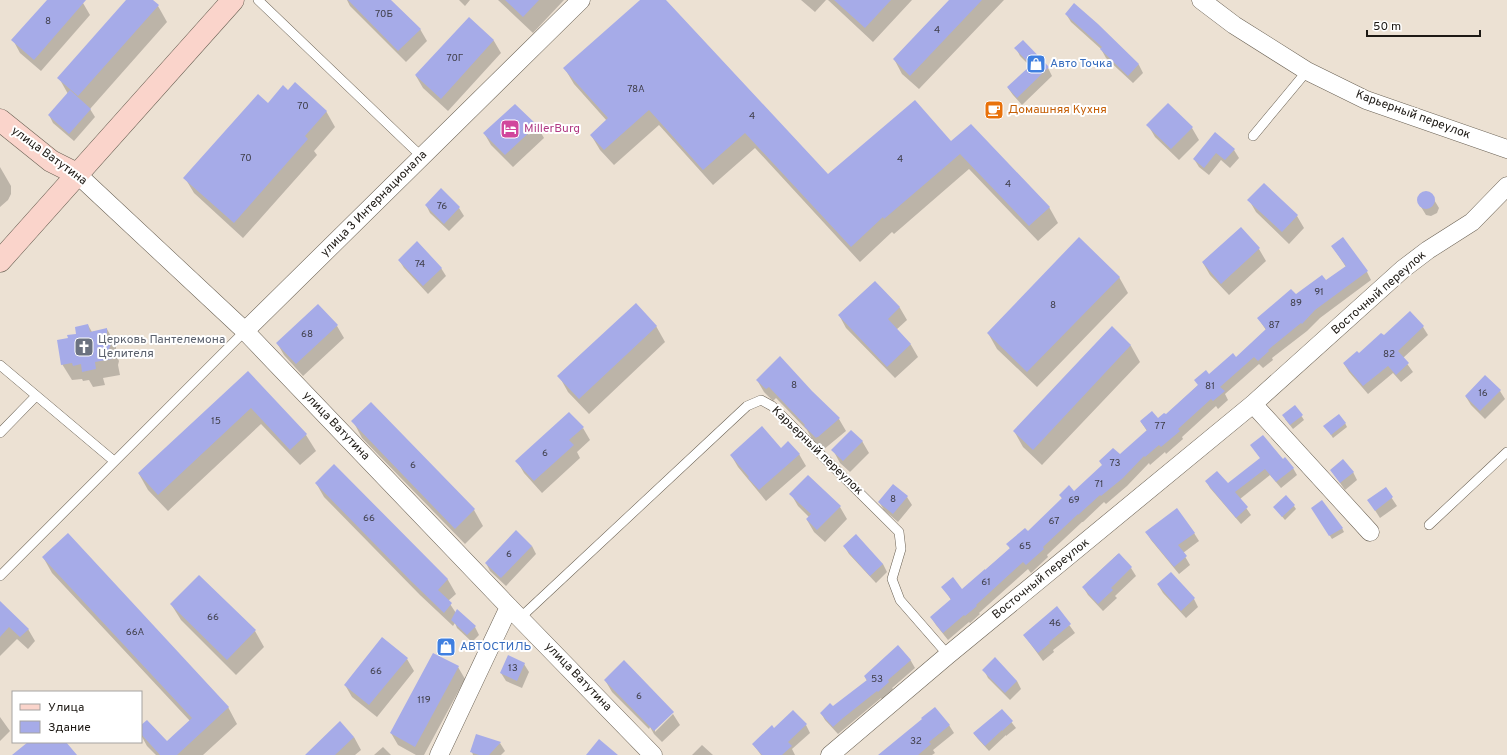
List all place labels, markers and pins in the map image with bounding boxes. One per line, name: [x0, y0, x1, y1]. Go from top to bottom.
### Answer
shop icon: Авто Точка: [1025, 53, 1047, 75]
place label: Авто Точка: [1050, 56, 1112, 72]
cafe icon: Домашняя Кухня: [983, 99, 1005, 121]
place label: Домашняя Кухня: [1008, 102, 1107, 118]
hotel icon: MillerBurg: [499, 118, 521, 140]
place label: MillerBurg: [524, 121, 580, 137]
place label: Церковь Пантелемона Целителя: [98, 332, 225, 362]
church icon: Церковь Пантелемона Целителя: [73, 336, 95, 358]
shop icon: АВТОСТИЛЬ: [435, 636, 457, 658]
place label: АВТОСТИЛЬ: [460, 639, 531, 655]

